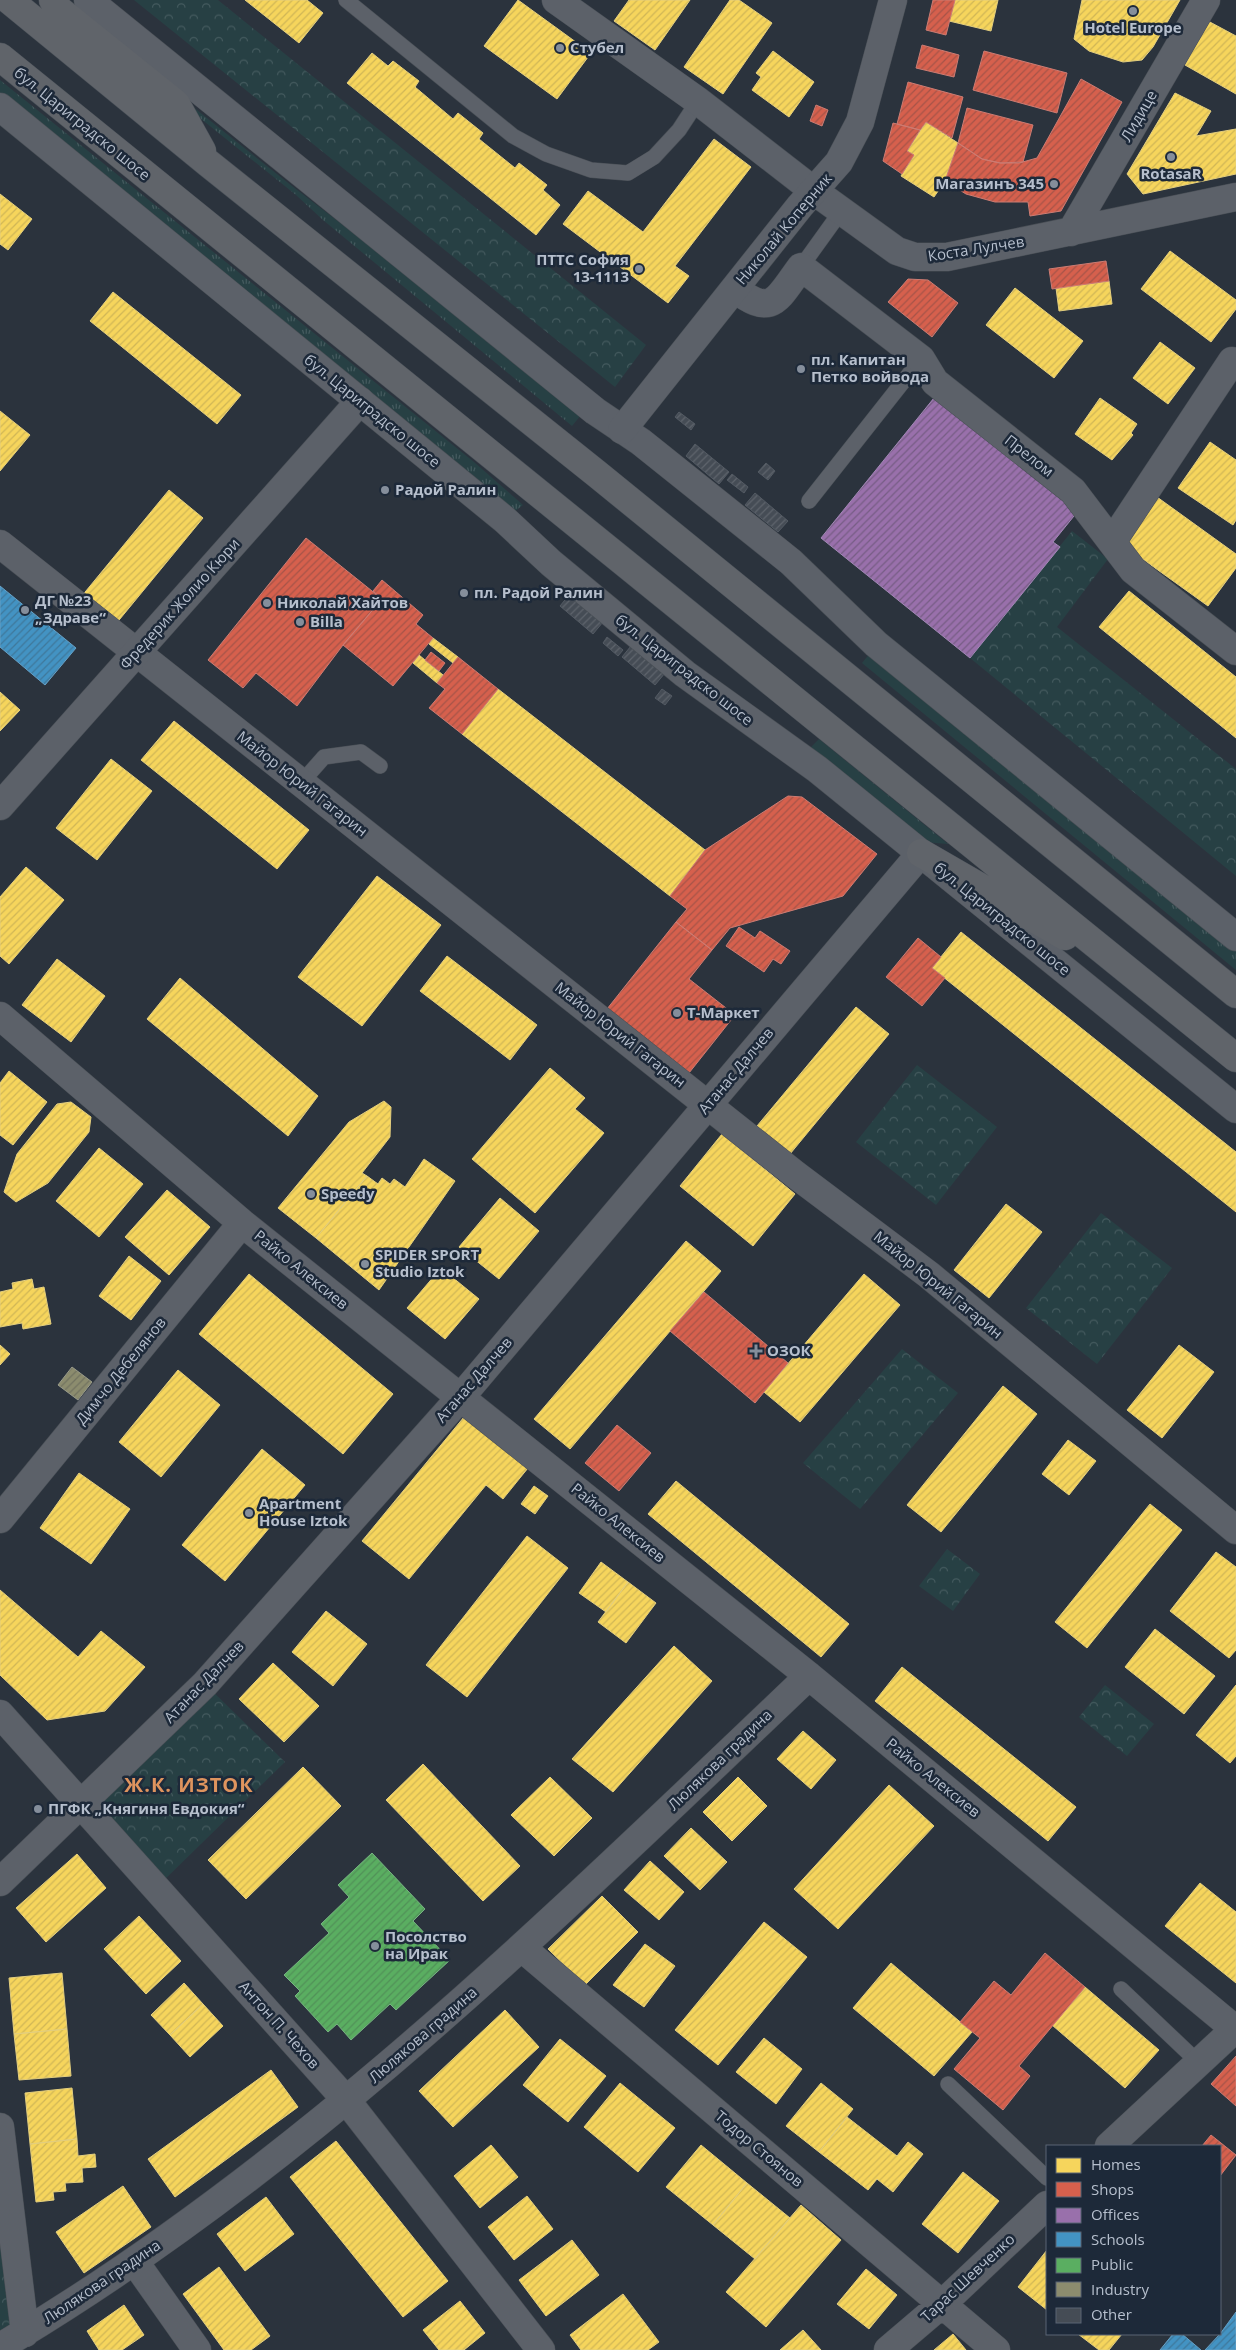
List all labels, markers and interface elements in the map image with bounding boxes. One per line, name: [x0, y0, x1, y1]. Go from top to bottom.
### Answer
marker: Hotel Europe: [1127, 5, 1139, 17]
place label: Hotel Europe: [1084, 17, 1182, 37]
place label: Стубел: [570, 37, 624, 57]
marker: Стубел: [554, 42, 566, 54]
street label: бул. Цариградско шосе: [11, 62, 155, 184]
street label: Лидице: [1115, 86, 1161, 145]
marker: RotasaR: [1165, 151, 1177, 163]
place label: RotasaR: [1140, 163, 1202, 183]
street label: Николай Коперник: [731, 168, 836, 288]
place label: Магазинъ 345: [935, 173, 1044, 193]
marker: Магазинъ 345: [1048, 178, 1060, 190]
street label: Коста Лулчев: [926, 231, 1026, 266]
place label: ПТТС София 13-1113: [536, 249, 629, 286]
marker: ПТТС София 13-1113: [633, 263, 645, 275]
street label: бул. Цариградско шосе: [301, 349, 445, 471]
place label: пл. Капитан Петко войвода: [811, 349, 929, 386]
marker: пл. Капитан Петко войвода: [795, 363, 807, 375]
street label: Прелом: [1001, 430, 1058, 481]
place label: Радой Ралин: [395, 479, 496, 499]
marker: Радой Ралин: [379, 484, 391, 496]
street label: Фредерик Жолио Кюри: [115, 533, 244, 673]
place label: пл. Радой Ралин: [474, 582, 603, 602]
marker: пл. Радой Ралин: [458, 587, 470, 599]
place label: ДГ №23 „Здраве“: [35, 590, 106, 627]
place label: Николай Хайтов: [277, 592, 408, 612]
marker: Николай Хайтов: [261, 597, 273, 609]
marker: ДГ №23 „Здраве“: [19, 604, 31, 616]
street label: бул. Цариградско шосе: [612, 609, 758, 729]
place label: Billa: [310, 611, 343, 631]
marker: Billa: [294, 616, 306, 628]
street label: Майор Юрий Гагарин: [233, 726, 372, 840]
street label: бул. Цариградско шосе: [931, 857, 1075, 979]
street label: Майор Юрий Гагарин: [551, 977, 690, 1091]
place label: Т-Маркет: [687, 1002, 760, 1022]
marker: Т-Маркет: [671, 1007, 683, 1019]
street label: Атанас Далчев: [693, 1023, 777, 1118]
place label: Speedy: [321, 1183, 375, 1203]
marker: Speedy: [305, 1188, 317, 1200]
street label: Райко Алексиев: [250, 1225, 353, 1313]
street label: Майор Юрий Гагарин: [870, 1226, 1007, 1342]
place label: SPIDER SPORT Studio Iztok: [375, 1244, 479, 1281]
marker: SPIDER SPORT Studio Iztok: [359, 1258, 371, 1270]
street label: Димчо Дебелянов: [71, 1312, 170, 1428]
street label: Атанас Далчев: [431, 1332, 516, 1426]
place label: ОЗОК: [767, 1340, 812, 1360]
marker: ОЗОК: [749, 1344, 763, 1358]
street label: Райко Алексиев: [567, 1478, 670, 1566]
place label: Apartment House Iztok: [259, 1493, 348, 1530]
marker: Apartment House Iztok: [243, 1507, 255, 1519]
street label: Атанас Далчев: [159, 1636, 248, 1727]
street label: Люлякова градина: [663, 1704, 776, 1814]
street label: Райко Алексиев: [882, 1733, 985, 1821]
district label: Ж.К. ИЗТОК: [124, 1771, 254, 1798]
place label: ПГФК „Княгиня Евдокия“: [48, 1798, 245, 1818]
marker: ПГФК „Княгиня Евдокия“: [32, 1803, 44, 1815]
place label: Посолство на Ирак: [385, 1926, 467, 1963]
marker: Посолство на Ирак: [369, 1940, 381, 1952]
street label: Антон П. Чехов: [235, 1976, 324, 2072]
street label: Люлякова градина: [364, 1982, 481, 2087]
street label: Тодор Стоянов: [711, 2106, 808, 2191]
legend: [1046, 2145, 1221, 2335]
text: Homes: [1091, 2154, 1141, 2174]
text: Shops: [1091, 2179, 1134, 2199]
text: Offices: [1091, 2204, 1139, 2224]
street label: Тарас Шевченко: [916, 2229, 1019, 2326]
text: Schools: [1091, 2229, 1145, 2249]
street label: Люлякова градина: [39, 2234, 164, 2328]
text: Public: [1091, 2254, 1133, 2274]
text: Industry: [1091, 2279, 1149, 2299]
text: Other: [1091, 2304, 1132, 2324]

